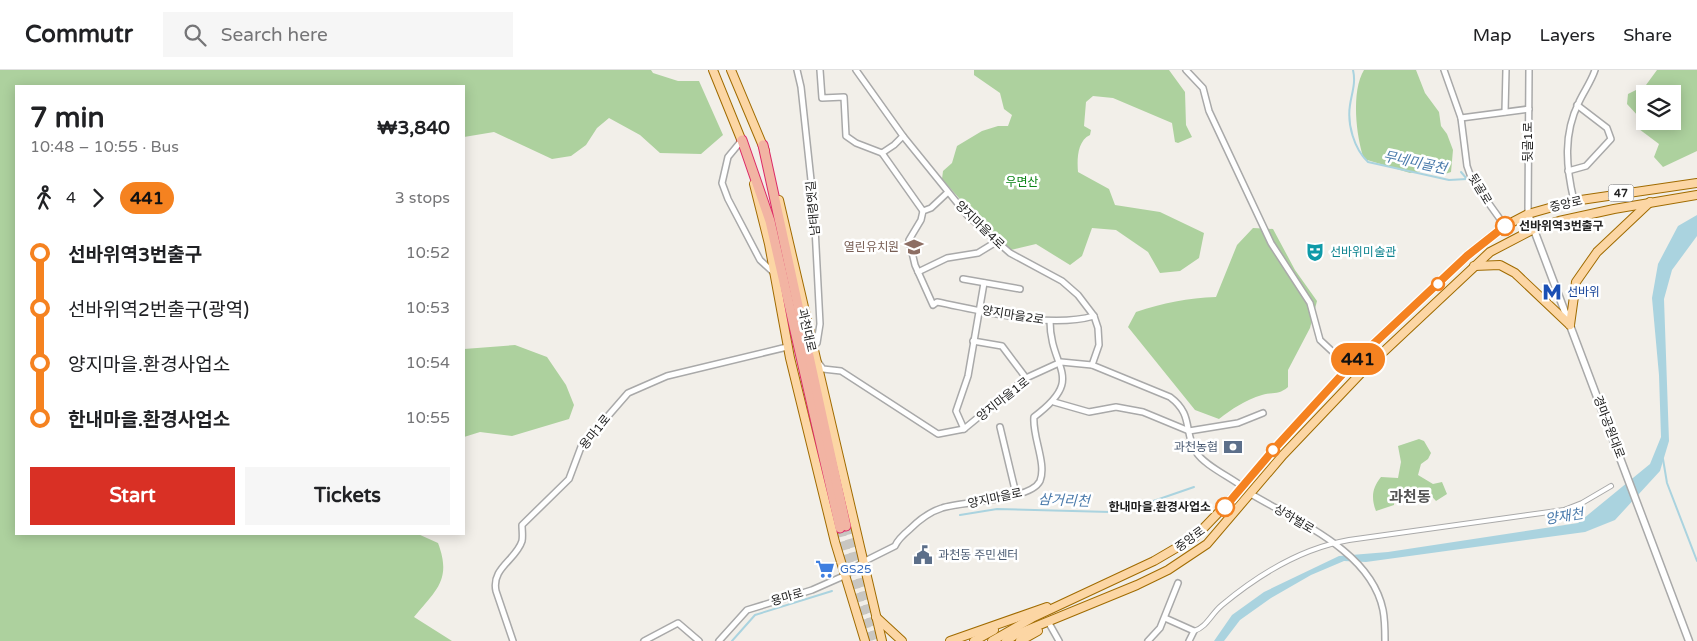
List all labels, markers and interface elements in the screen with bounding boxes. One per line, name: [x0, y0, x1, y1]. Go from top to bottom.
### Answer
search box: [163, 12, 513, 57]
text: Commutr: [25, 20, 133, 49]
icon: search: [181, 21, 209, 49]
text: Search here: [221, 24, 328, 46]
text: Map: [1473, 24, 1512, 46]
text: Layers: [1540, 24, 1595, 46]
text: Share: [1623, 24, 1672, 46]
map controls: [1636, 85, 1681, 130]
button: layers: [1636, 85, 1681, 130]
text: 7 min: [30, 101, 105, 135]
text: ₩3,840: [377, 117, 450, 139]
street label: 뒷골1로: [1521, 122, 1535, 162]
text: 10:48 – 10:55 · Bus: [30, 137, 179, 157]
water label: 무네미골천: [1382, 147, 1449, 178]
street label: 뒷골로: [1465, 171, 1495, 207]
park label: 우면산: [1005, 175, 1039, 189]
street label: 남태령옛길: [804, 180, 822, 236]
icon: walk: [30, 184, 58, 212]
icon: forward: [84, 184, 112, 212]
road number: 47: [1608, 185, 1634, 202]
text: 441: [130, 187, 164, 209]
text: 4: [66, 188, 76, 208]
text: 3 stops: [395, 188, 450, 208]
street label: 중앙로: [1548, 193, 1584, 215]
street label: 양지마을4로: [953, 198, 1007, 252]
marker: 선바위역3번출구: [1495, 216, 1515, 236]
place label: 선바위역3번출구: [1519, 219, 1604, 233]
school or university icon: 열린유치원: [903, 236, 925, 258]
place label: 열린유치원: [844, 240, 899, 254]
theatre icon: 선바위미술관: [1304, 241, 1326, 263]
text: 10:52: [406, 243, 450, 263]
text: 선바위역3번출구: [68, 244, 202, 266]
place label: 선바위미술관: [1330, 245, 1396, 259]
unlabelled marker: [1431, 277, 1445, 291]
metro station icon: 선바위: [1541, 281, 1563, 303]
place label: 선바위: [1567, 285, 1600, 299]
text: 10:53: [406, 298, 450, 318]
text: 선바위역2번출구(광역): [68, 299, 249, 321]
street label: 양지마을2로: [981, 303, 1045, 327]
street label: 과천대로: [795, 307, 819, 353]
line badge: 441: [1329, 343, 1387, 375]
text: 441: [1341, 348, 1375, 370]
text: 10:54: [406, 353, 450, 373]
text: 양지마을.환경사업소: [68, 354, 230, 376]
street label: 양지마을1로: [974, 374, 1032, 424]
street label: 경마공원대로: [1591, 394, 1627, 460]
text: 10:55: [406, 408, 450, 428]
text: 한내마을.환경사업소: [68, 409, 230, 431]
street label: 용마1로: [577, 412, 613, 452]
bank icon: 과천농협: [1222, 436, 1244, 458]
place label: 과천농협: [1174, 440, 1218, 454]
unlabelled marker: [1266, 443, 1280, 457]
button: Start: [30, 467, 235, 525]
button: Tickets: [245, 467, 450, 525]
street label: 양지마을로: [967, 485, 1023, 511]
district label: 과천동: [1389, 488, 1431, 506]
water label: 삼거리천: [1038, 491, 1091, 510]
marker: 한내마을.환경사업소: [1215, 497, 1235, 517]
place label: 한내마을.환경사업소: [1109, 500, 1211, 514]
street label: 상하벌로: [1271, 502, 1317, 536]
water label: 양재천: [1544, 505, 1586, 528]
street label: 중앙로: [1172, 524, 1208, 554]
public building icon: 과천동 주민센터: [912, 544, 934, 566]
place label: 과천동 주민센터: [938, 548, 1018, 562]
supermarket icon: GS25: [814, 558, 836, 580]
place label: GS25: [840, 562, 872, 576]
street label: 용마로: [769, 586, 805, 608]

